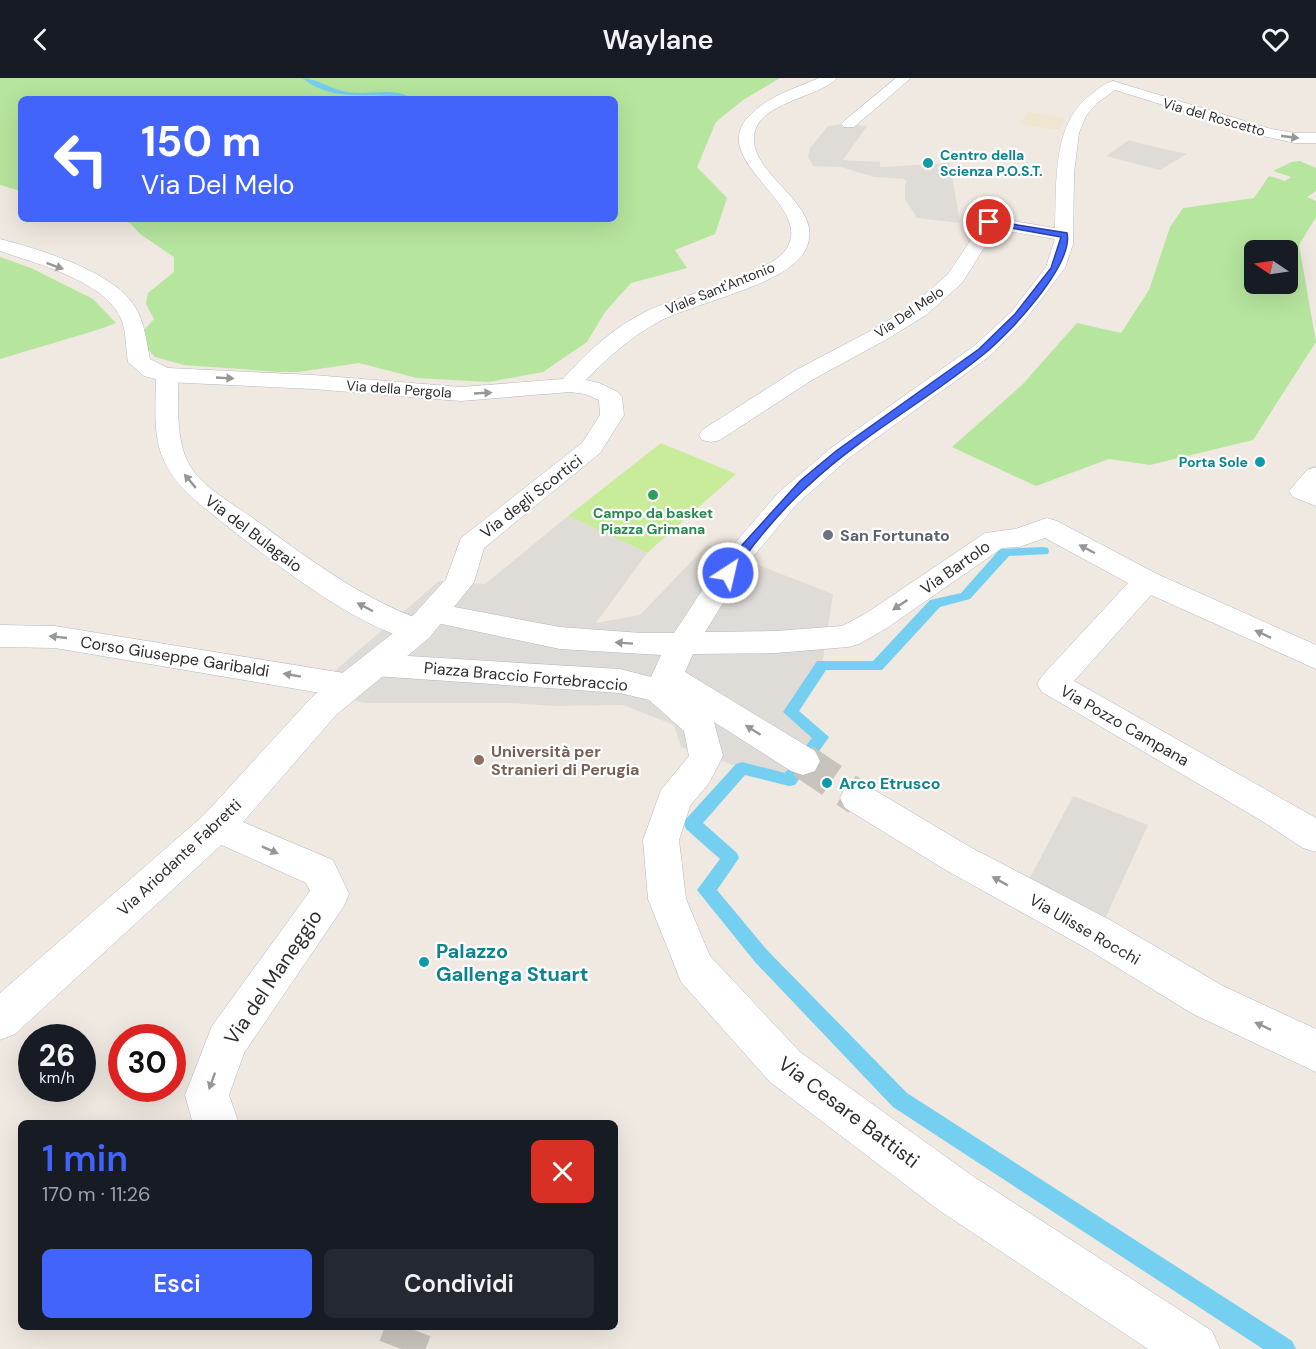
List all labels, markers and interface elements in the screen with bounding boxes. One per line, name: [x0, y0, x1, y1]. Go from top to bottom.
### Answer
text: Waylane: [602, 22, 714, 57]
icon: back: [24, 23, 57, 56]
icon: heart: [1259, 23, 1292, 56]
street label: Via del Roscetto: [1161, 94, 1267, 140]
text: 150 m: [141, 114, 261, 169]
icon: left: [42, 120, 120, 198]
one-way arrow: [1281, 132, 1300, 141]
place label: Centro della Scienza P.O.S.T.: [940, 146, 1043, 180]
marker: Centro della Scienza P.O.S.T.: [921, 156, 935, 170]
text: Via Del Melo: [141, 167, 295, 202]
pin: [963, 196, 1014, 247]
icon: arrive: [972, 205, 1005, 238]
north arrow: [1244, 240, 1298, 294]
map controls: [1244, 240, 1298, 294]
street label: Viale Sant'Antonio: [663, 258, 777, 318]
one-way arrow: [46, 261, 64, 271]
street label: Via Del Melo: [871, 282, 947, 342]
one-way arrow: [216, 373, 235, 382]
street label: Via della Pergola: [346, 376, 452, 402]
one-way arrow: [473, 388, 492, 397]
street label: Via degli Scortici: [476, 450, 587, 543]
place label: Porta Sole: [1179, 453, 1248, 471]
marker: Porta Sole: [1253, 455, 1267, 469]
one-way arrow: [185, 473, 197, 488]
marker: Campo da basket Piazza Grimana: [646, 488, 660, 502]
street label: Via del Bulagaio: [201, 490, 307, 577]
place label: Campo da basket Piazza Grimana: [593, 504, 713, 538]
place label: San Fortunato: [840, 525, 950, 546]
marker: San Fortunato: [821, 528, 835, 542]
street label: Via Bartolo: [916, 536, 994, 599]
position arrow: [696, 541, 760, 605]
one-way arrow: [1079, 544, 1096, 554]
one-way arrow: [892, 599, 908, 610]
one-way arrow: [356, 602, 373, 612]
one-way arrow: [1254, 629, 1271, 638]
street label: Corso Giuseppe Garibaldi: [79, 631, 271, 682]
one-way arrow: [49, 632, 68, 642]
one-way arrow: [614, 638, 633, 648]
street label: Piazza Braccio Fortebraccio: [423, 657, 629, 696]
one-way arrow: [282, 671, 301, 680]
street label: Via Pozzo Campana: [1057, 680, 1193, 771]
one-way arrow: [745, 725, 761, 736]
place label: Università per Stranieri di Perugia: [491, 741, 639, 780]
marker: Università per Stranieri di Perugia: [472, 753, 486, 767]
place label: Arco Etrusco: [839, 773, 941, 794]
marker: Arco Etrusco: [820, 776, 834, 790]
street label: Via Ariodante Fabretti: [113, 794, 246, 920]
one-way arrow: [262, 845, 279, 854]
one-way arrow: [992, 876, 1009, 886]
street label: Via Ulisse Rocchi: [1026, 889, 1144, 970]
street label: Via del Maneggio: [218, 904, 328, 1050]
place label: Palazzo Gallenga Stuart: [436, 938, 588, 987]
marker: Palazzo Gallenga Stuart: [417, 955, 431, 969]
one-way arrow: [1253, 1021, 1271, 1031]
speed limit sign: 30: [108, 1024, 186, 1102]
text: 26: [39, 1036, 75, 1075]
street label: Via Cesare Battisti: [773, 1050, 925, 1174]
text: km/h: [39, 1068, 75, 1088]
one-way arrow: [207, 1072, 217, 1090]
text: 1 min: [42, 1135, 128, 1182]
button: close: [531, 1140, 594, 1203]
text: 170 m · 11:26: [42, 1181, 151, 1207]
button: Esci: [42, 1249, 312, 1318]
button: Condividi: [324, 1249, 594, 1318]

